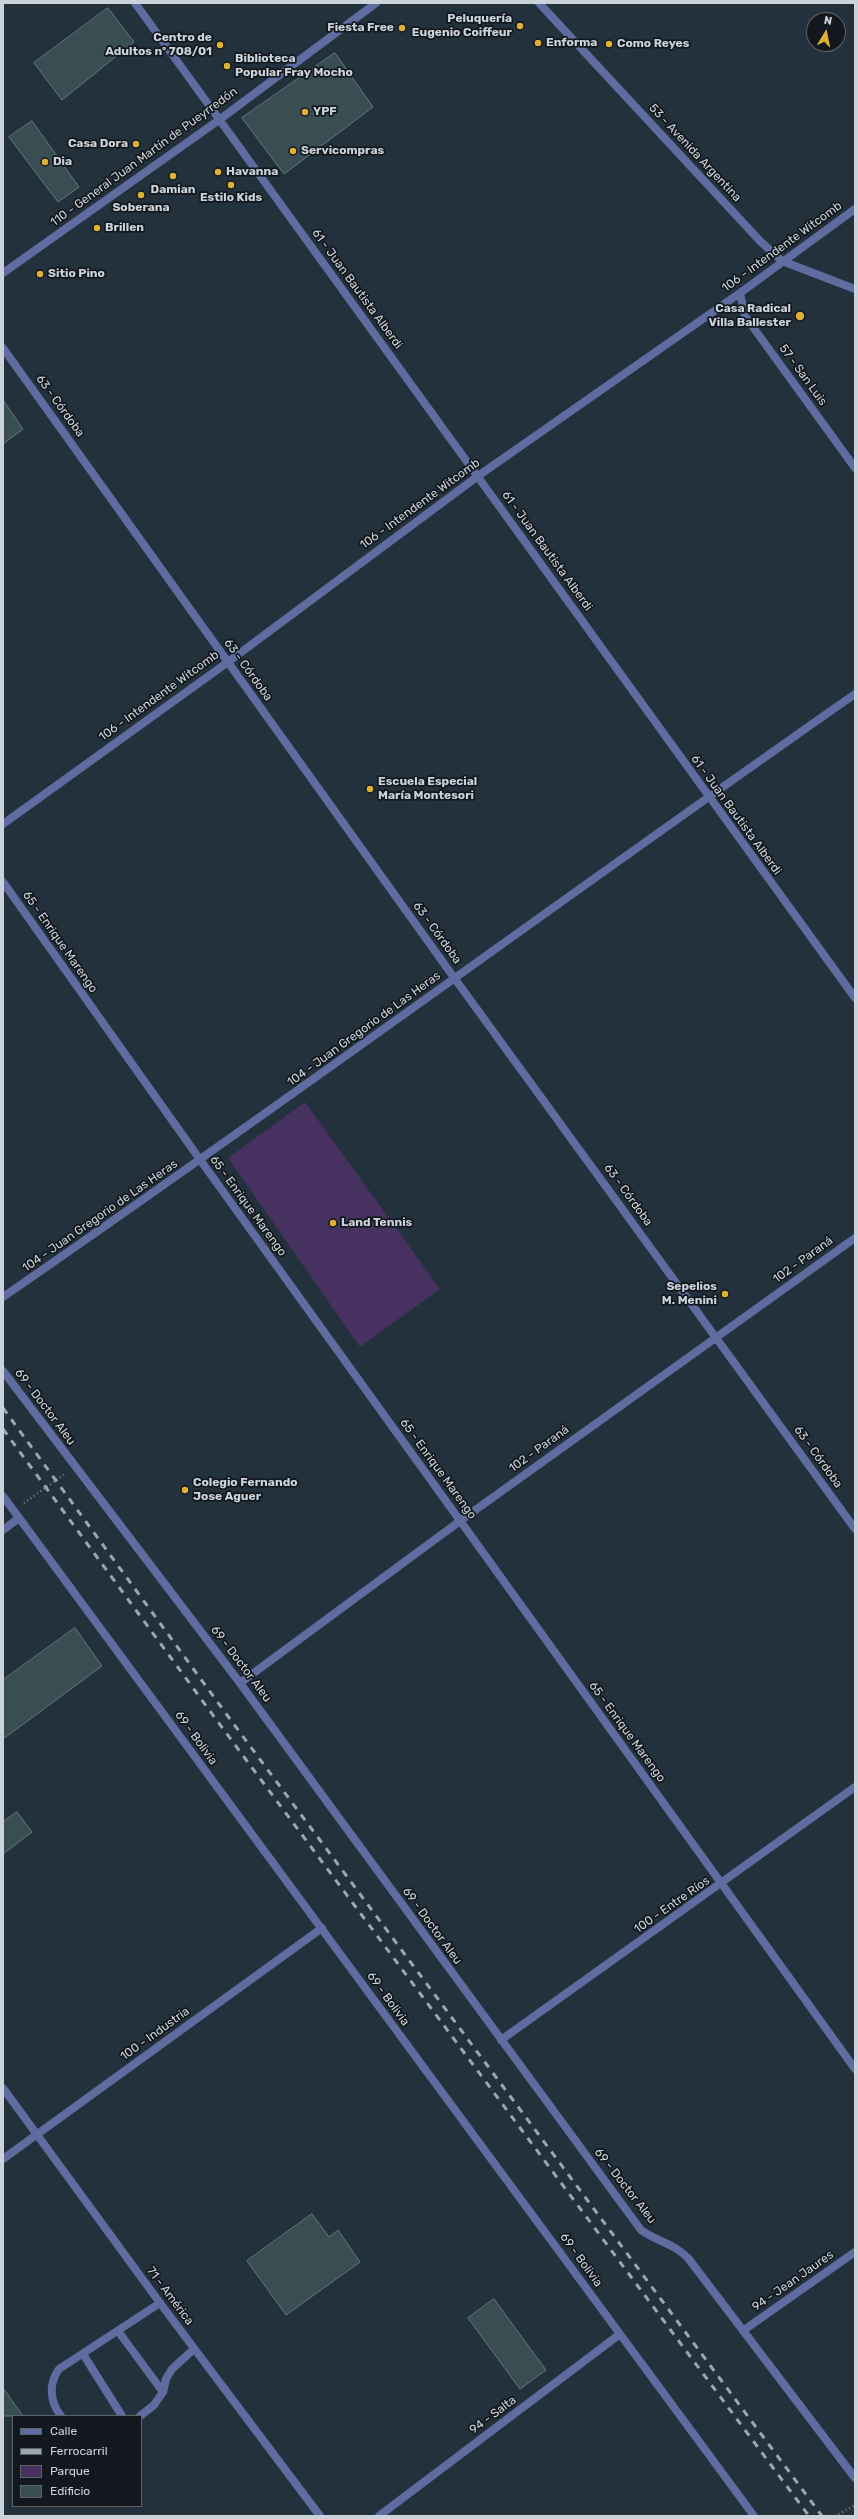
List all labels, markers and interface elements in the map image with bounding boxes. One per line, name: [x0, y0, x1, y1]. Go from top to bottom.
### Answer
place label: Peluquería Eugenio Coiffeur: [412, 12, 512, 40]
north arrow: [806, 12, 846, 52]
text: N: [823, 14, 833, 28]
place label: Fiesta Free: [327, 21, 394, 35]
marker: Peluquería Eugenio Coiffeur: [515, 21, 525, 31]
marker: Fiesta Free: [397, 23, 407, 33]
place label: Centro de Adultos nº 708/01: [105, 31, 212, 59]
place label: Enforma: [546, 36, 597, 50]
place label: Como Reyes: [617, 37, 689, 51]
marker: Enforma: [533, 38, 543, 48]
marker: Como Reyes: [604, 39, 614, 49]
marker: Centro de Adultos nº 708/01: [215, 40, 225, 50]
place label: Biblioteca Popular Fray Mocho: [235, 52, 353, 80]
marker: Biblioteca Popular Fray Mocho: [222, 61, 232, 71]
street label: 110 - General Juan Martín de Pueyrredón: [48, 84, 240, 230]
street label: 53 - Avenida Argentina: [646, 101, 744, 205]
place label: YPF: [313, 105, 337, 119]
marker: YPF: [300, 107, 310, 117]
place label: Casa Dora: [68, 137, 128, 151]
marker: Casa Dora: [131, 139, 141, 149]
place label: Servicompras: [301, 144, 384, 158]
marker: Servicompras: [288, 146, 298, 156]
place label: Dia: [53, 155, 72, 169]
marker: Dia: [40, 157, 50, 167]
place label: Havanna: [226, 165, 278, 179]
marker: Havanna: [213, 167, 223, 177]
marker: Damian: [168, 171, 178, 181]
marker: Estilo Kids: [226, 180, 236, 190]
place label: Damian: [151, 183, 195, 197]
marker: Soberana: [136, 190, 146, 200]
place label: Estilo Kids: [200, 191, 262, 205]
street label: 106 - Intendente Witcomb: [719, 199, 845, 295]
place label: Soberana: [112, 201, 170, 215]
place label: Brillen: [105, 221, 144, 235]
marker: Brillen: [92, 223, 102, 233]
street label: 61 - Juan Bautista Alberdi: [309, 226, 405, 352]
place label: Sitio Pino: [48, 267, 105, 281]
marker: Sitio Pino: [35, 269, 45, 279]
place label: Casa Radical Villa Ballester: [709, 302, 791, 330]
marker: Casa Radical Villa Ballester: [794, 310, 806, 322]
street label: 57 - San Luis: [776, 342, 830, 408]
street label: 63 - Córdoba: [33, 372, 87, 440]
street label: 106 - Intendente Witcomb: [357, 456, 483, 552]
street label: 61 - Juan Bautista Alberdi: [499, 488, 595, 614]
street label: 63 - Córdoba: [221, 636, 275, 704]
street label: 106 - Intendente Witcomb: [96, 648, 222, 744]
street label: 61 - Juan Bautista Alberdi: [688, 752, 784, 878]
place label: Escuela Especial María Montesori: [378, 775, 477, 803]
marker: Escuela Especial María Montesori: [365, 784, 375, 794]
street label: 65 - Enrique Marengo: [19, 888, 101, 996]
street label: 63 - Córdoba: [410, 899, 464, 967]
street label: 104 - Juan Gregorio de Las Heras: [285, 969, 443, 1089]
street label: 65 - Enrique Marengo: [207, 1153, 289, 1259]
street label: 104 - Juan Gregorio de Las Heras: [20, 1157, 180, 1275]
street label: 63 - Córdoba: [601, 1161, 655, 1229]
place label: Land Tennis: [341, 1216, 412, 1230]
marker: Land Tennis: [328, 1218, 338, 1228]
street label: 102 - Paraná: [770, 1233, 836, 1287]
place label: Sepelios M. Menini: [662, 1280, 717, 1308]
marker: Sepelios M. Menini: [720, 1289, 730, 1299]
street label: 69 - Doctor Aleu: [12, 1366, 78, 1448]
street label: 65 - Enrique Marengo: [397, 1416, 479, 1522]
street label: 102 - Paraná: [506, 1422, 572, 1476]
street label: 63 - Córdoba: [791, 1423, 845, 1491]
place label: Colegio Fernando Jose Aguer: [193, 1476, 298, 1504]
marker: Colegio Fernando Jose Aguer: [180, 1485, 190, 1495]
street label: 69 - Doctor Aleu: [208, 1623, 274, 1705]
street label: 65 - Enrique Marengo: [586, 1679, 668, 1785]
street label: 69 - Bolivia: [172, 1708, 220, 1768]
street label: 100 - Entre Ríos: [631, 1874, 713, 1936]
street label: 69 - Doctor Aleu: [399, 1885, 465, 1967]
street label: 69 - Bolivia: [364, 1969, 412, 2029]
street label: 100 - Industria: [118, 2004, 192, 2064]
street label: 69 - Doctor Aleu: [591, 2145, 659, 2227]
street label: 69 - Bolivia: [557, 2230, 605, 2290]
street label: 94 - Jean Jaures: [750, 2248, 836, 2314]
street label: 71 - América: [143, 2264, 197, 2328]
street label: 94 - Salta: [467, 2393, 519, 2437]
legend: [12, 2415, 142, 2507]
text: Calle: [50, 2424, 77, 2438]
text: Ferrocarril: [50, 2444, 108, 2458]
text: Parque: [50, 2464, 90, 2478]
text: Edificio: [50, 2484, 90, 2498]

